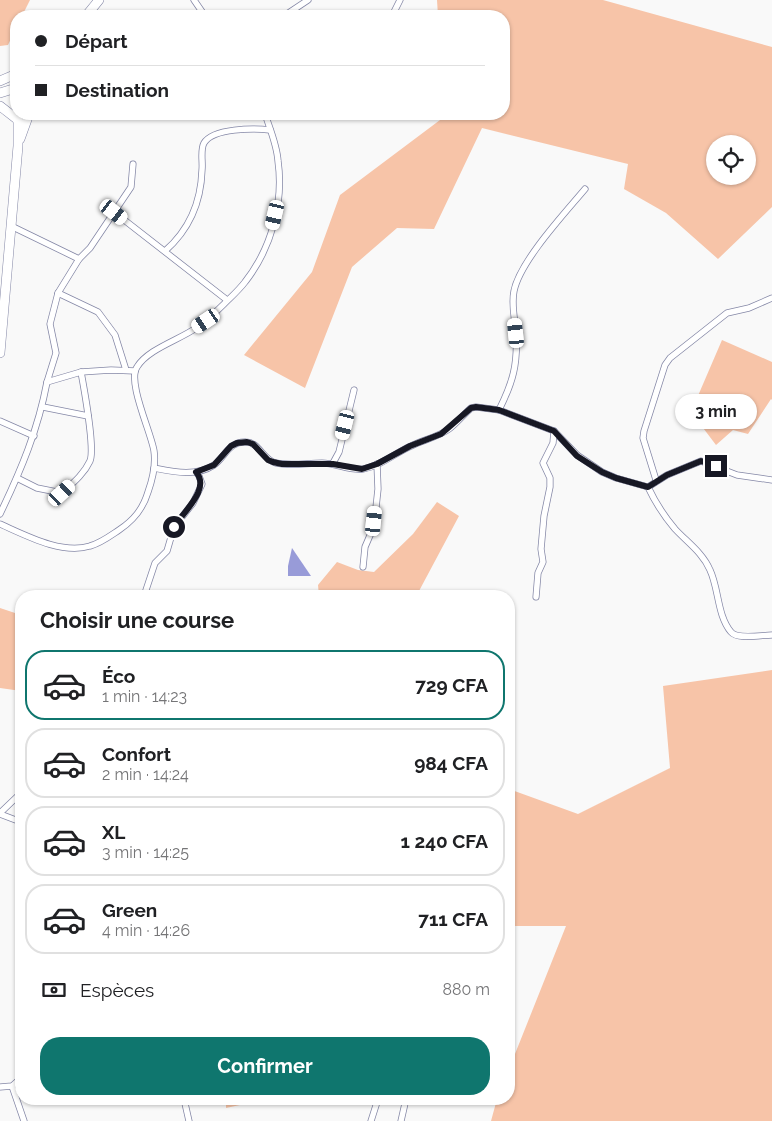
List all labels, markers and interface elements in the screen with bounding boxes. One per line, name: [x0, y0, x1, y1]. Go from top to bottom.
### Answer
text: Départ: [65, 30, 128, 52]
text: Destination: [65, 79, 169, 101]
map controls: [706, 135, 756, 185]
button: locate: [706, 135, 756, 185]
car: [97, 197, 130, 227]
car: [264, 199, 285, 231]
car: [189, 306, 222, 336]
car: [506, 317, 525, 349]
callout: 3 min: [675, 394, 757, 428]
text: 3 min: [695, 402, 737, 421]
car: [334, 409, 355, 441]
route end: [705, 455, 727, 477]
car: [45, 477, 78, 509]
car: [364, 505, 383, 537]
route start: [163, 516, 185, 538]
text: Choisir une course: [40, 607, 234, 633]
icon: car: [42, 663, 87, 708]
text: Éco: [102, 665, 135, 687]
text: 729 CFA: [415, 674, 488, 696]
text: 1 min · 14:23: [102, 687, 187, 706]
icon: car: [42, 741, 87, 786]
text: Confort: [102, 743, 171, 765]
text: 984 CFA: [414, 752, 488, 774]
text: 2 min · 14:24: [102, 765, 189, 784]
icon: car: [42, 819, 87, 864]
text: XL: [102, 821, 125, 843]
text: 1 240 CFA: [401, 830, 488, 852]
text: 3 min · 14:25: [102, 843, 189, 862]
icon: car: [42, 897, 87, 942]
text: Green: [102, 899, 157, 921]
text: 711 CFA: [418, 908, 488, 930]
text: 4 min · 14:26: [102, 921, 190, 940]
icon: cash: [40, 976, 68, 1004]
text: Espèces: [80, 979, 154, 1001]
text: 880 m: [442, 980, 490, 999]
button: Confirmer: [40, 1037, 490, 1095]

